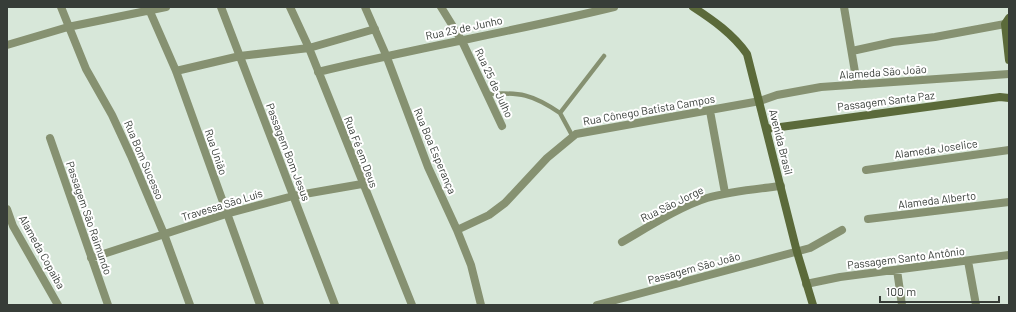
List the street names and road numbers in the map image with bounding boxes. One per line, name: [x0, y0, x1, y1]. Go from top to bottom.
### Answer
street label: Rua 23 de Junho: [424, 13, 504, 42]
street label: Rua 25 de Julho: [473, 46, 516, 119]
street label: Alameda São João: [839, 62, 927, 81]
street label: Passagem Santa Paz: [837, 88, 935, 113]
street label: Rua Cônego Batista Campos: [582, 91, 716, 128]
street label: Passagem Bom Jesus: [264, 101, 313, 203]
street label: Rua Boa Esperança: [412, 106, 459, 196]
street label: Avenida Brasil: [767, 108, 796, 176]
street label: Rua Fé em Deus: [342, 114, 381, 189]
street label: Rua Bom Sucesso: [122, 118, 167, 201]
street label: Rua União: [203, 127, 230, 177]
street label: Alameda Joselice: [893, 136, 979, 161]
street label: Passagem São Raimundo: [64, 159, 115, 276]
street label: Rua São Jorge: [638, 183, 706, 224]
street label: Travessa São Luís: [180, 186, 264, 223]
street label: Alameda Alberto: [897, 188, 977, 211]
street label: Alameda Copaiba: [17, 213, 68, 291]
street label: Passagem Santo Antônio: [846, 244, 965, 271]
street label: Passagem São João: [646, 249, 742, 286]

